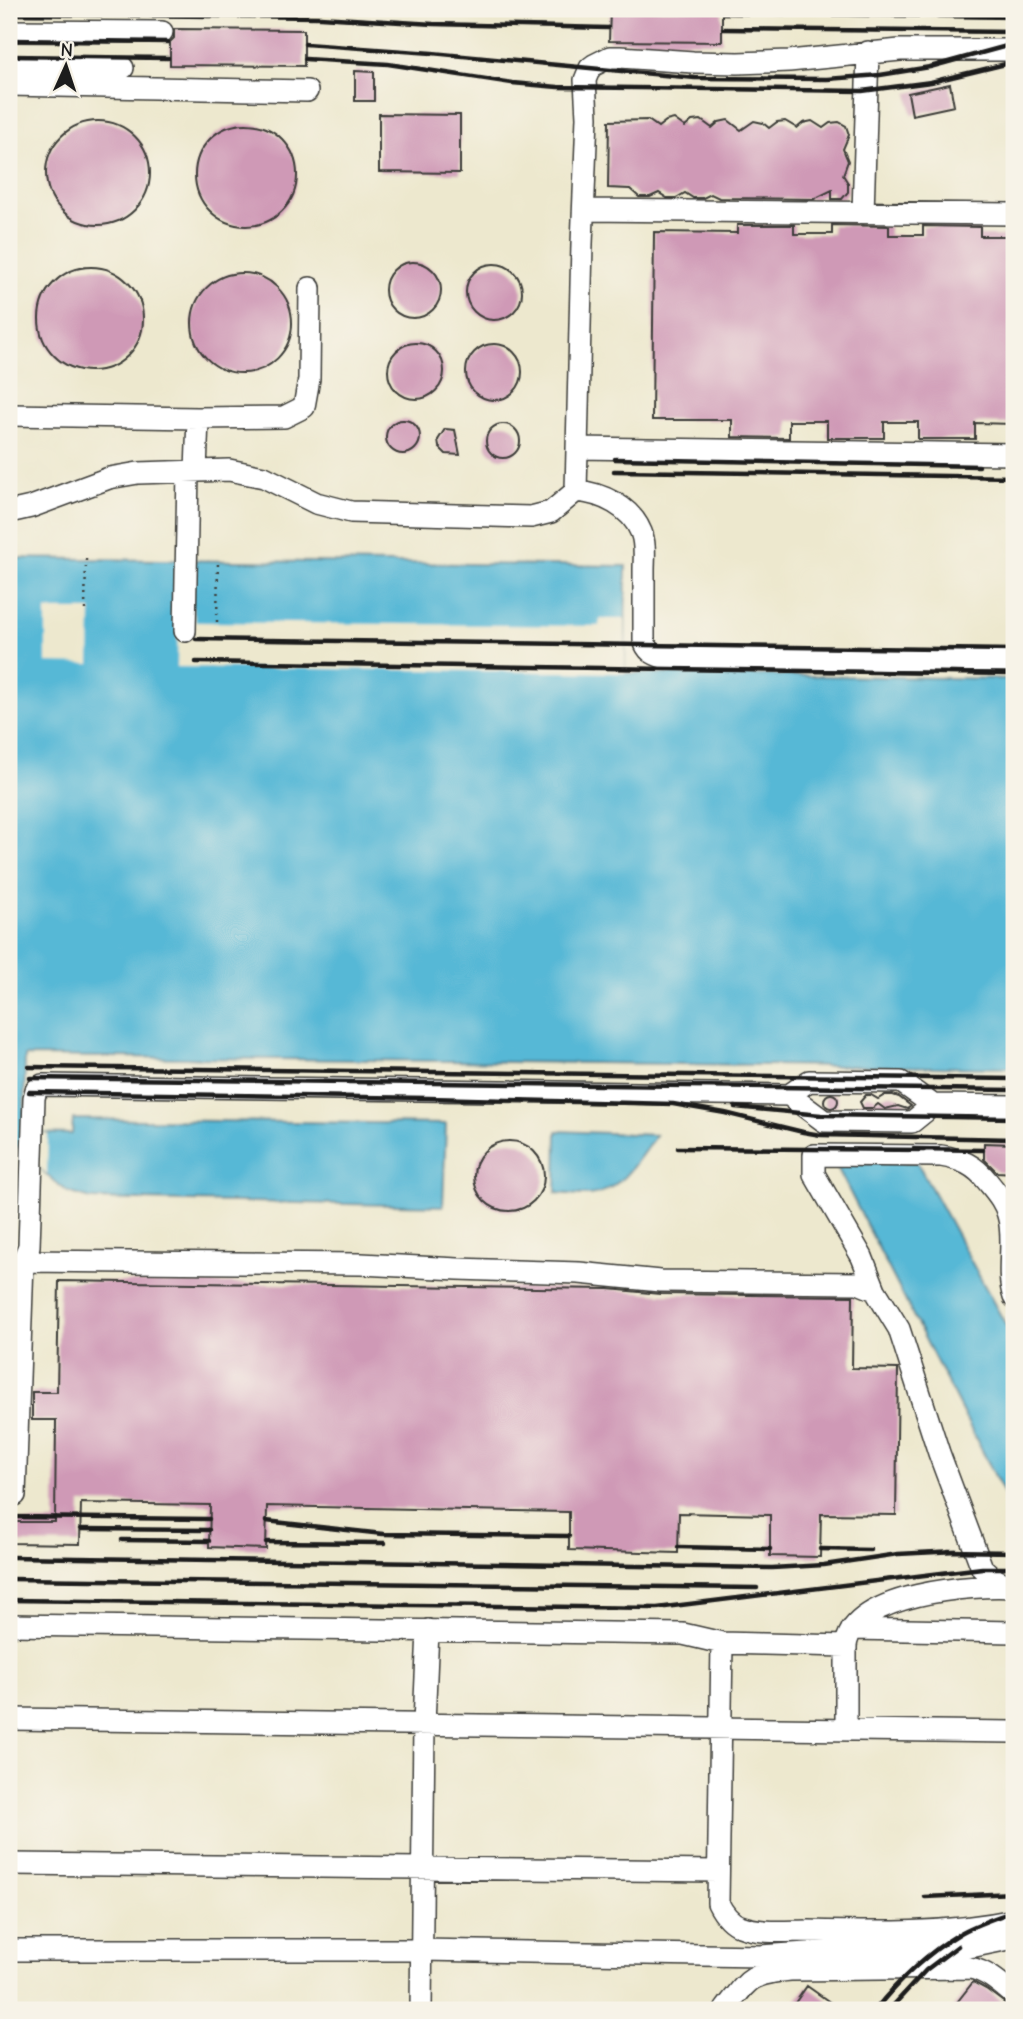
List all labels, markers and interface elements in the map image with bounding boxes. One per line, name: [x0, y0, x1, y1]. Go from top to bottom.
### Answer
north arrow: [32, 32, 102, 102]
text: N: [60, 39, 74, 61]

